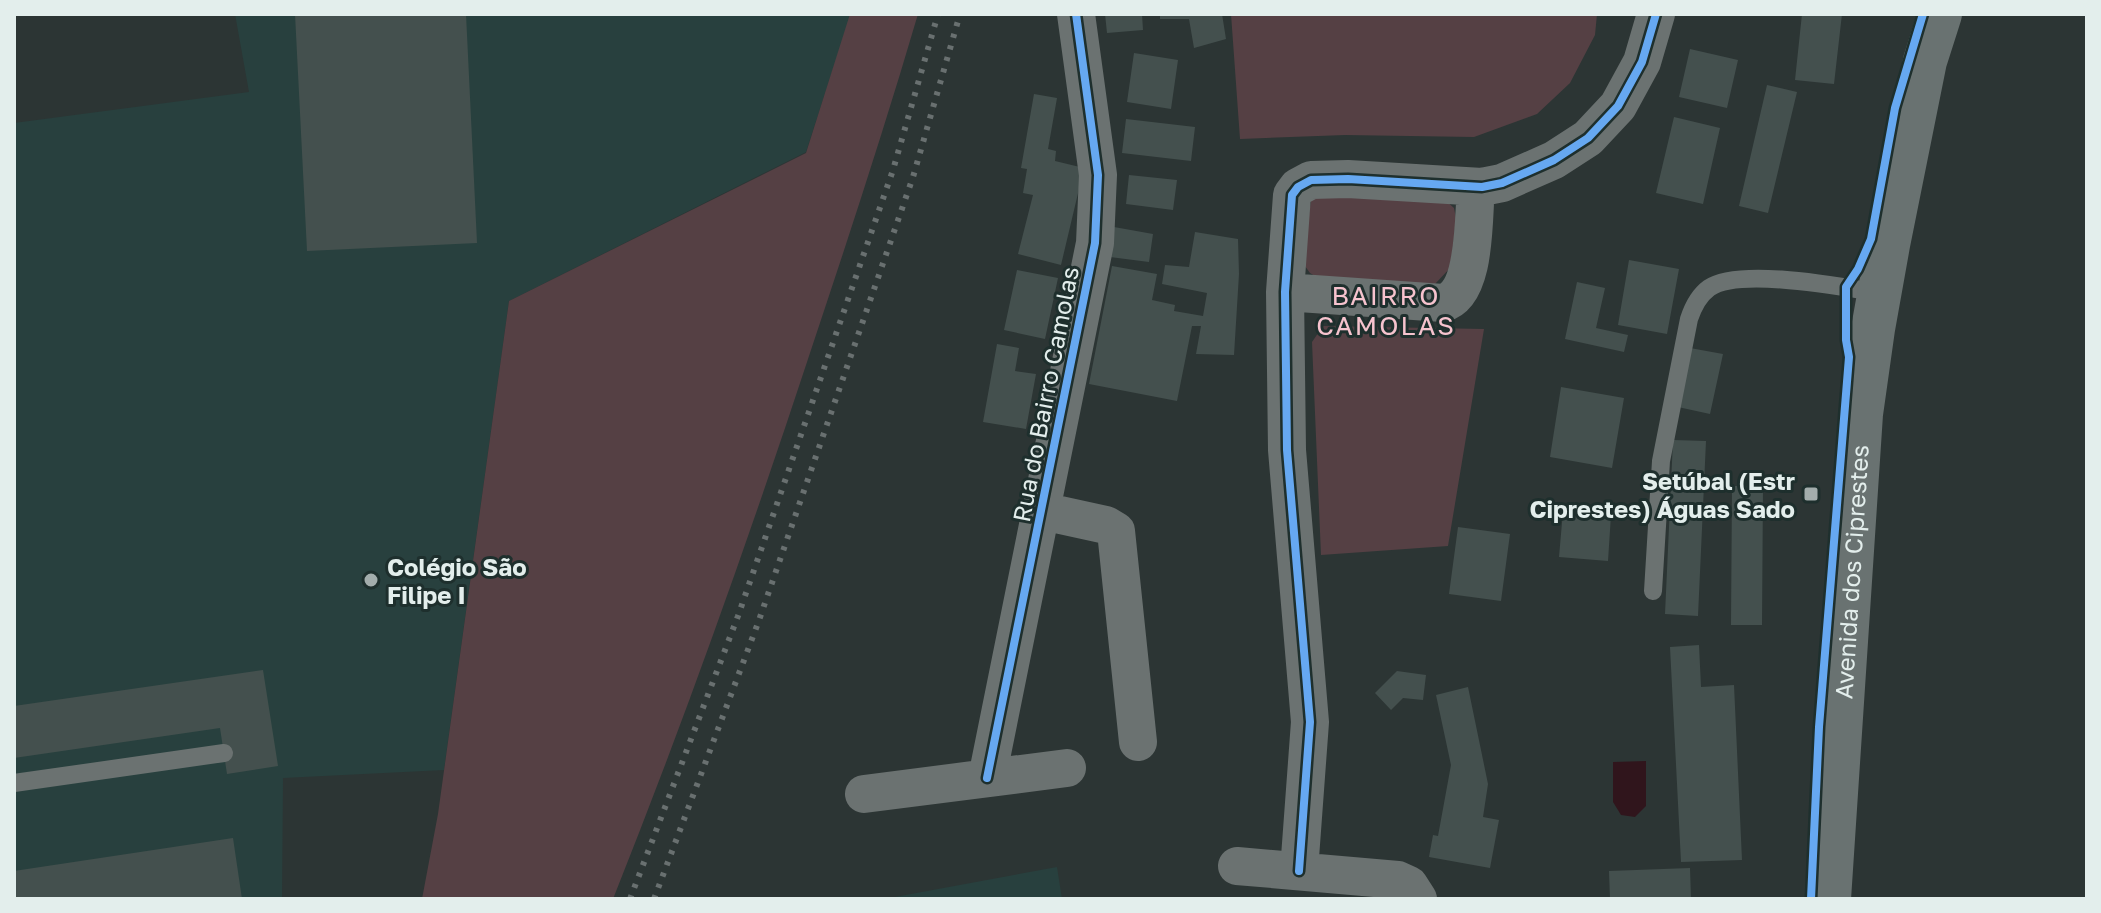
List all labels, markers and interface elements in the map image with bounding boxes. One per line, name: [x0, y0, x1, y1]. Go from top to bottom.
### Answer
street label: Rua do Bairro Camolas: [1006, 264, 1084, 524]
district label: BAIRRO CAMOLAS: [1316, 280, 1456, 341]
street label: Avenida dos Ciprestes: [1828, 444, 1873, 700]
place label: Setúbal (Estr Ciprestes) Águas Sado: [1529, 466, 1795, 523]
marker: Setúbal (Estr Ciprestes) Águas Sado: [1802, 485, 1820, 503]
place label: Colégio São Filipe I: [387, 552, 527, 609]
marker: Colégio São Filipe I: [362, 571, 380, 589]

